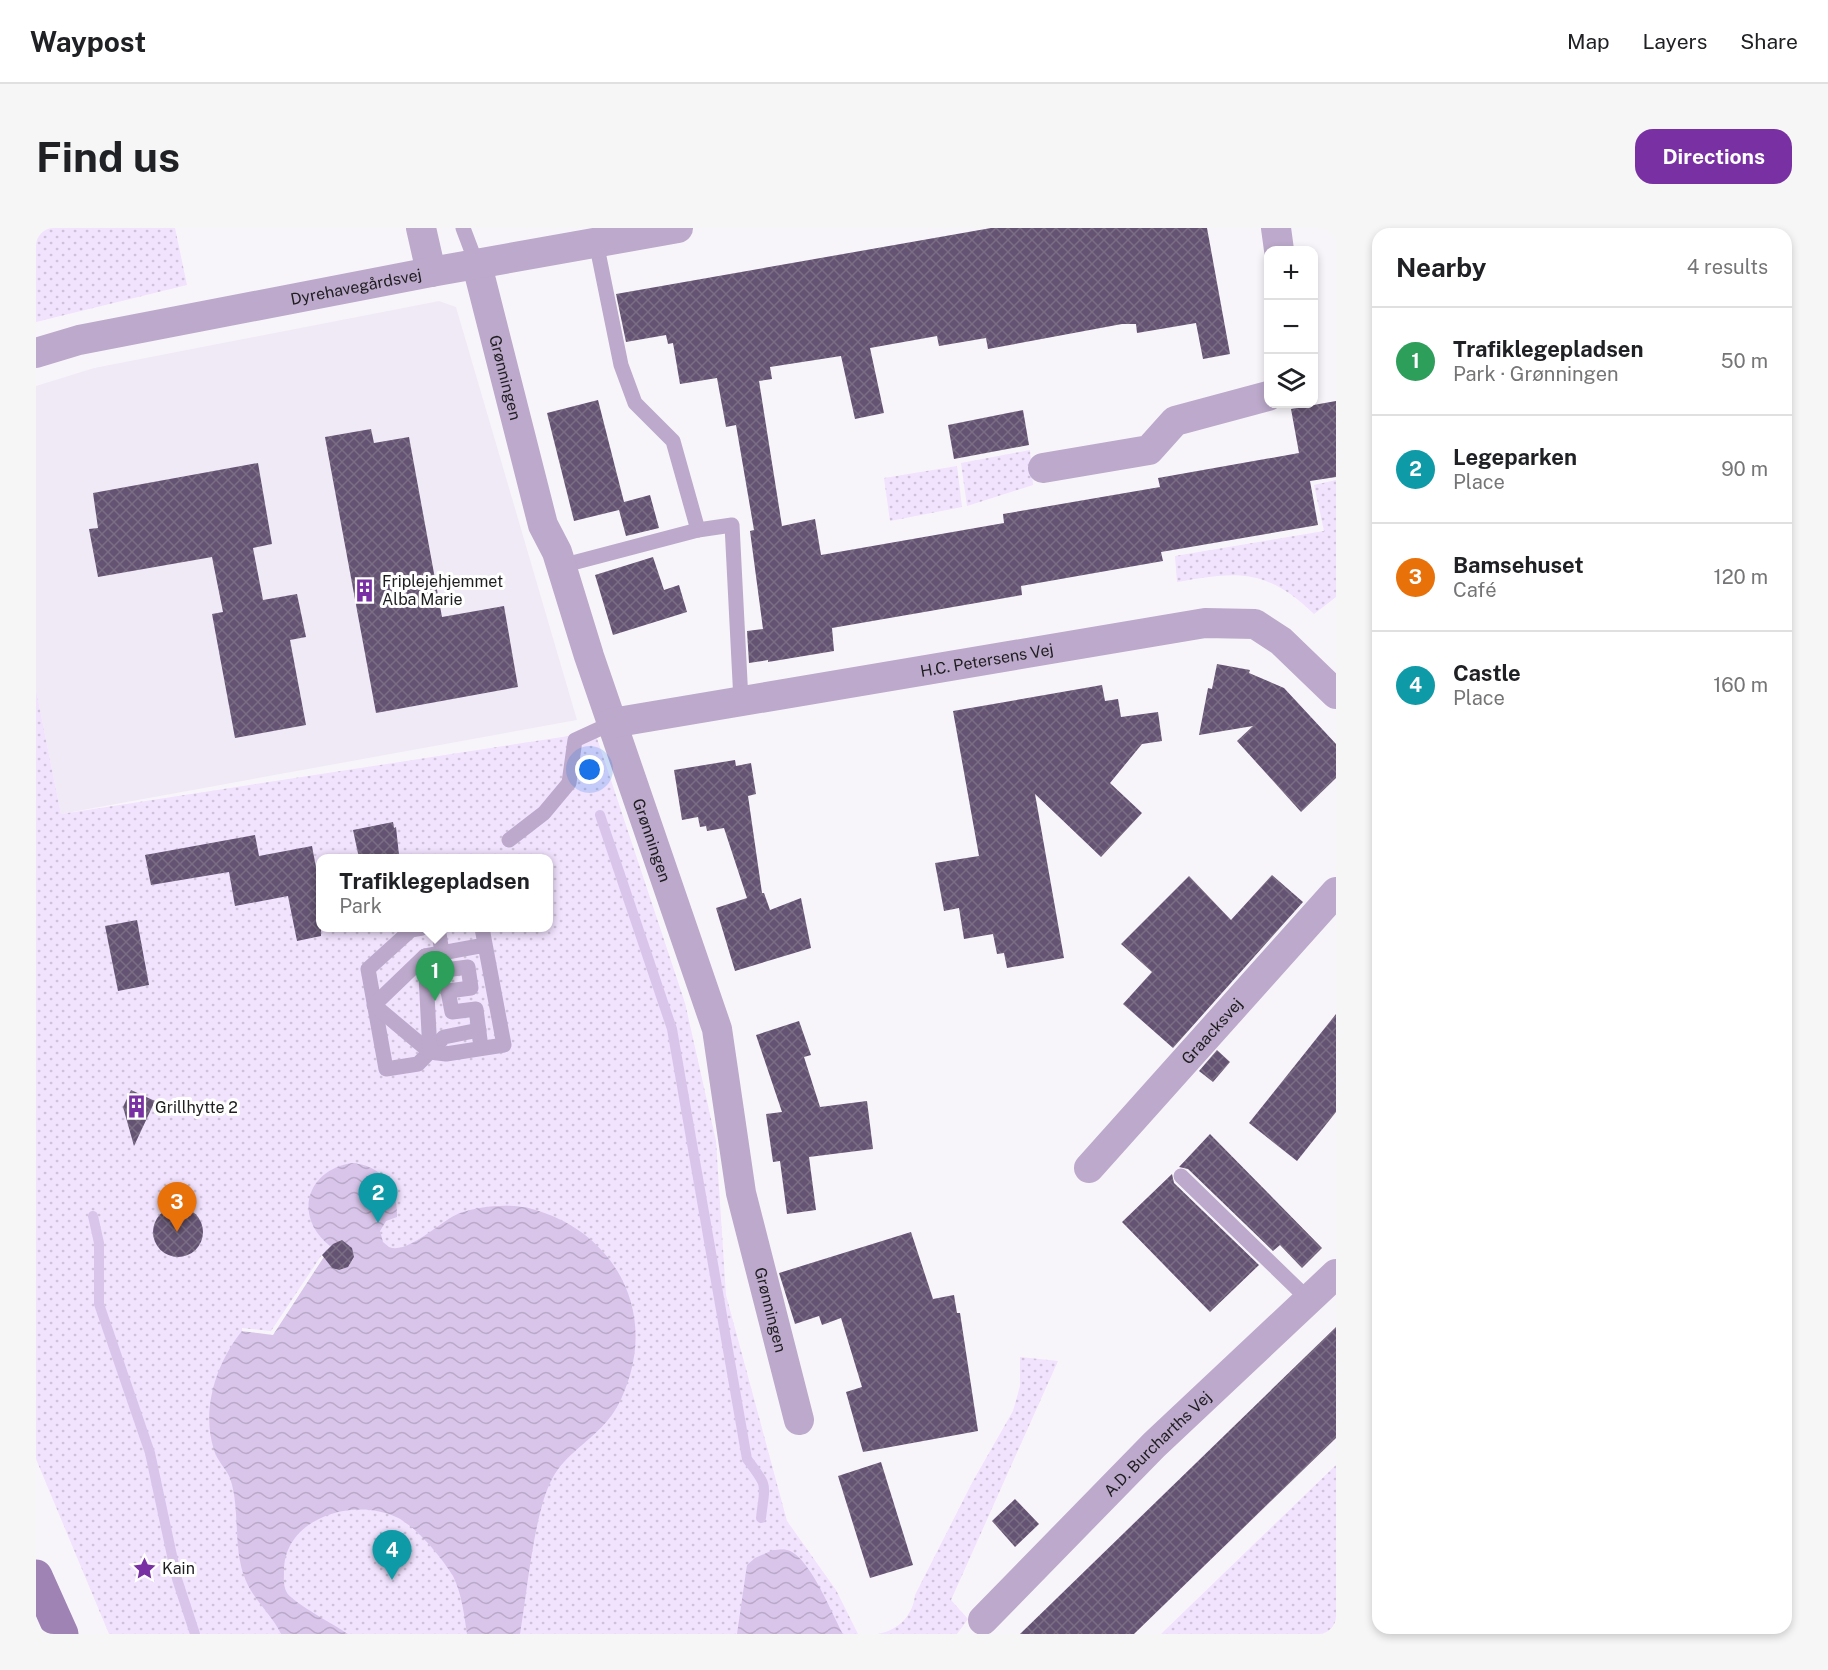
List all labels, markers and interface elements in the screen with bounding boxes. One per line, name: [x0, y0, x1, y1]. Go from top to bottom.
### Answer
text: Waypost: [30, 25, 146, 58]
text: Map: [1567, 29, 1610, 54]
text: Layers: [1643, 29, 1707, 54]
text: Share: [1740, 29, 1798, 54]
button: Directions: [1635, 129, 1792, 184]
text: Find us: [36, 132, 180, 181]
map controls: [1264, 246, 1318, 408]
button: +: [1264, 246, 1318, 300]
text: Nearby: [1396, 252, 1486, 283]
text: 4 results: [1687, 255, 1768, 279]
street label: Dyrehavegårdsvej: [289, 265, 423, 309]
button: −: [1264, 300, 1318, 354]
street label: Grønningen: [485, 333, 525, 422]
text: Trafiklegepladsen: [1453, 336, 1643, 362]
text: 1: [1411, 349, 1420, 373]
text: 50 m: [1721, 349, 1768, 373]
button: layers: [1264, 354, 1318, 408]
text: Park · Grønningen: [1453, 362, 1619, 386]
text: Legeparken: [1453, 444, 1577, 470]
text: 2: [1409, 457, 1422, 481]
text: 90 m: [1721, 457, 1768, 481]
text: Place: [1453, 470, 1505, 494]
text: Bamsehuset: [1453, 552, 1584, 578]
text: 3: [1409, 565, 1422, 589]
text: 120 m: [1714, 565, 1768, 589]
place label: Friplejehjemmet Alba Marie: [382, 572, 503, 609]
building icon: Friplejehjemmet Alba Marie: [351, 577, 377, 603]
text: Café: [1453, 578, 1496, 602]
street label: H.C. Petersens Vej: [919, 640, 1055, 681]
text: Castle: [1453, 660, 1521, 686]
text: 4: [1409, 673, 1422, 697]
text: 160 m: [1713, 673, 1768, 697]
text: Place: [1453, 686, 1505, 710]
your location: [575, 755, 604, 784]
street label: Grønningen: [629, 796, 675, 884]
popup: [316, 854, 553, 932]
text: Trafiklegepladsen: [339, 868, 530, 894]
text: Park: [339, 894, 382, 918]
pin: 1: [416, 952, 454, 1001]
street label: Graacksvej: [1178, 994, 1247, 1068]
building icon: Grillhytte 2: [124, 1094, 150, 1120]
place label: Grillhytte 2: [155, 1098, 238, 1117]
pin: 2: [358, 1174, 398, 1223]
pin: 3: [158, 1182, 196, 1232]
street label: Grønningen: [750, 1265, 790, 1354]
street label: A.D. Burcharths Vej: [1100, 1387, 1215, 1501]
pin: 4: [372, 1530, 412, 1580]
place icon: Kain: [131, 1555, 157, 1581]
place label: Kain: [162, 1559, 195, 1578]

